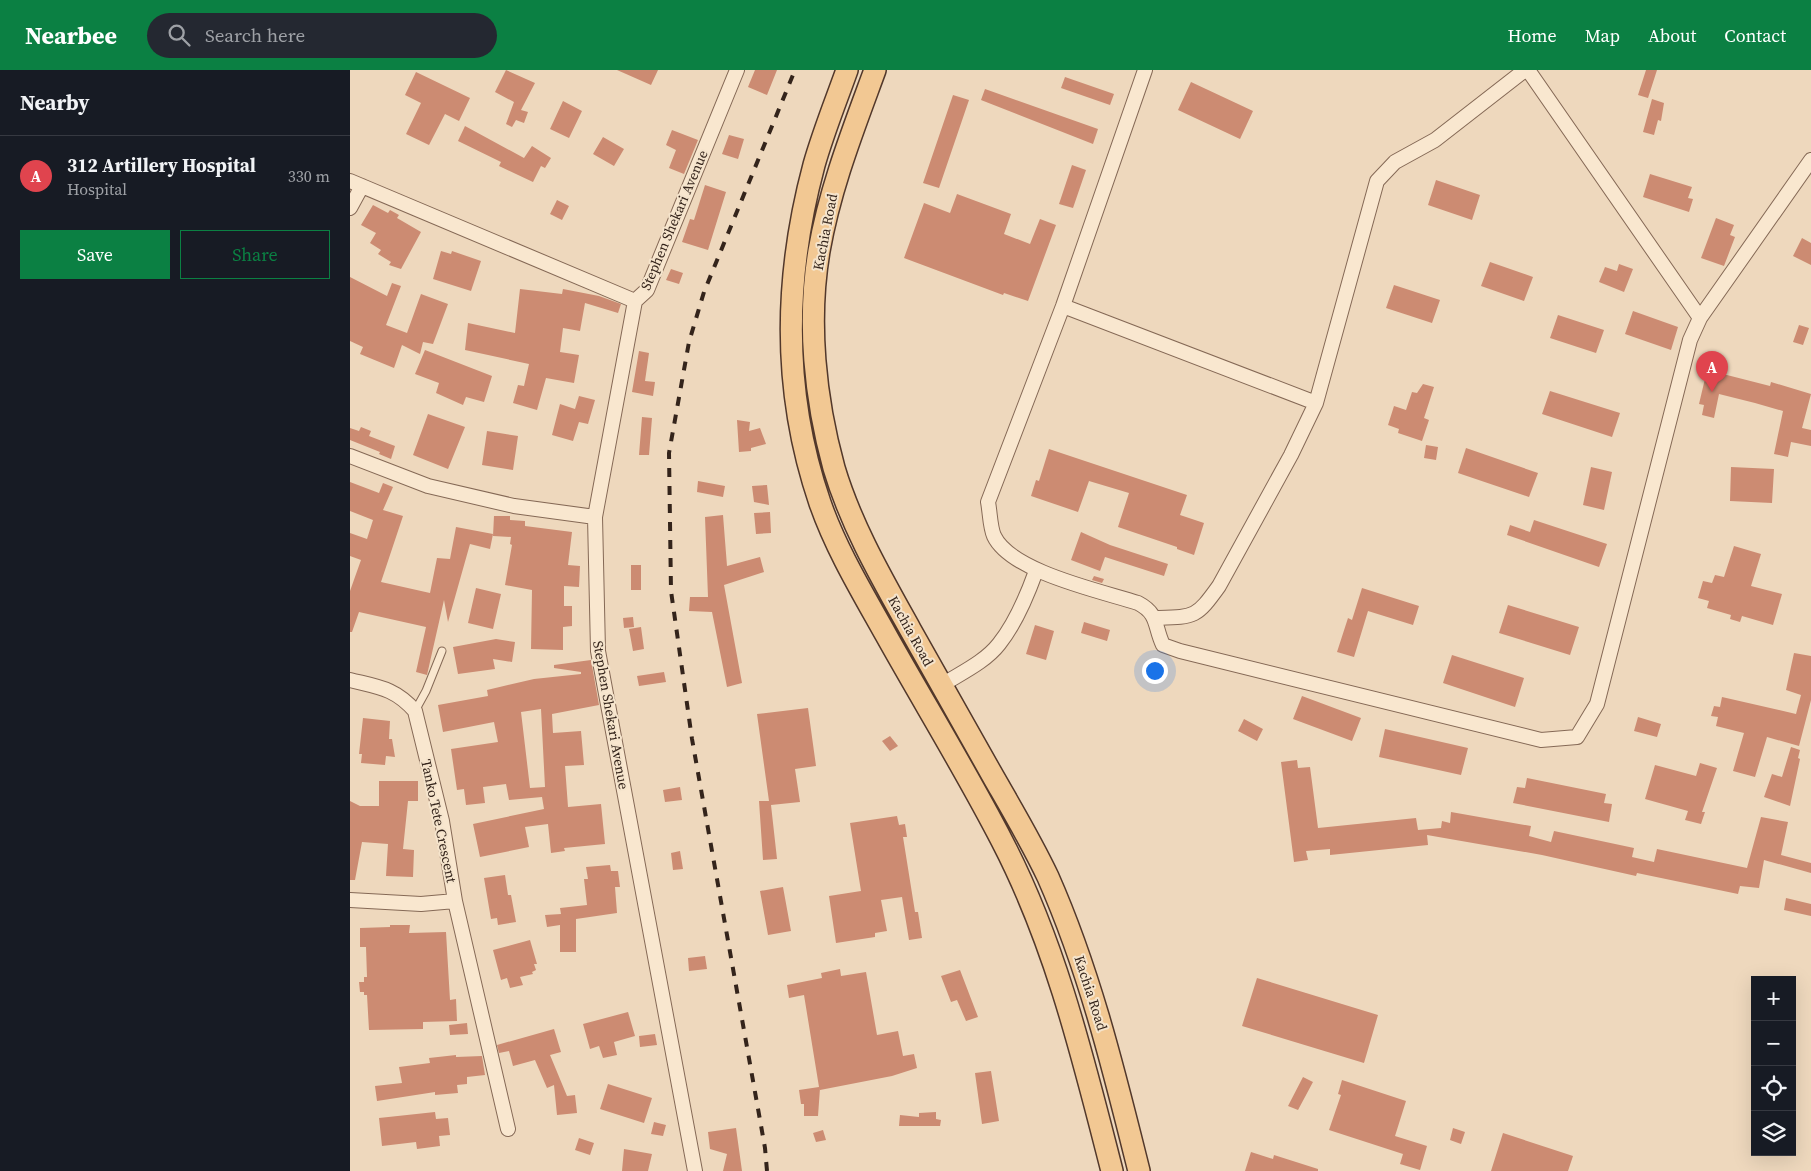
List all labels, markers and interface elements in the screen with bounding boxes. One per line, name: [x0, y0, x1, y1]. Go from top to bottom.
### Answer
search box: [147, 13, 497, 58]
text: Nearbee: [25, 19, 117, 52]
icon: search: [165, 21, 193, 49]
text: Search here: [205, 22, 305, 48]
text: Home: [1508, 23, 1557, 48]
text: Map: [1585, 23, 1620, 48]
text: About: [1648, 23, 1696, 48]
text: Contact: [1724, 23, 1786, 48]
text: Nearby: [20, 88, 90, 117]
street label: Stephen Shekari Avenue: [635, 147, 713, 293]
text: 312 Artillery Hospital: [67, 152, 256, 178]
text: A: [31, 165, 41, 187]
text: 330 m: [288, 165, 330, 187]
text: Hospital: [67, 178, 127, 200]
street label: Kachia Road: [808, 192, 842, 272]
button: Save: [20, 230, 170, 279]
button: Share: [180, 230, 330, 279]
pin: A: [1696, 351, 1728, 392]
street label: Kachia Road: [883, 592, 939, 670]
street label: Stephen Shekari Avenue: [588, 639, 634, 791]
your location: [1142, 658, 1168, 684]
street label: Tanko Tete Crescent: [416, 757, 462, 885]
street label: Kachia Road: [1069, 953, 1113, 1033]
map controls: [1751, 976, 1796, 1156]
button: +: [1751, 976, 1796, 1021]
button: −: [1751, 1021, 1796, 1066]
button: locate: [1751, 1066, 1796, 1111]
button: layers: [1751, 1111, 1796, 1156]

